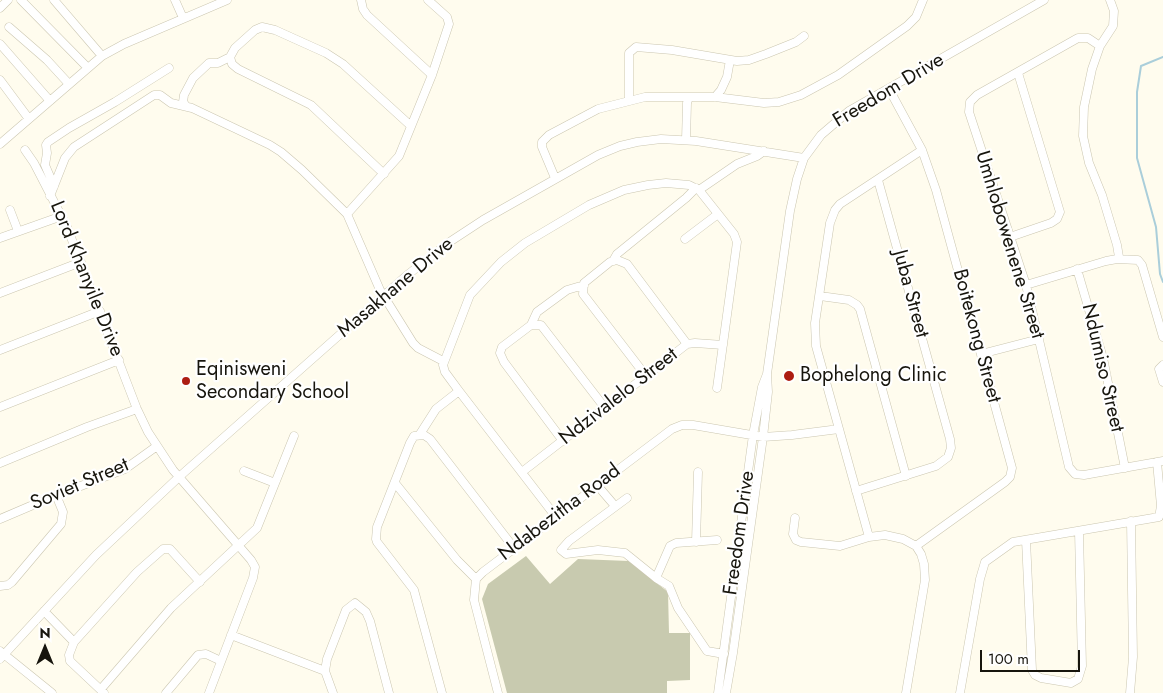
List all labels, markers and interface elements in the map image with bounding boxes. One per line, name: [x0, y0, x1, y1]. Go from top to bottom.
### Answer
street label: Freedom Drive: [829, 48, 949, 134]
street label: Umhlobowenene Street: [969, 148, 1049, 342]
street label: Lord Khanyile Drive: [44, 198, 128, 360]
street label: Masakhane Drive: [333, 233, 459, 343]
street label: Juba Street: [887, 247, 933, 341]
street label: Boitekong Street: [947, 267, 1005, 405]
street label: Ndumiso Street: [1076, 302, 1128, 434]
street label: Ndzivalelo Street: [555, 343, 683, 451]
place label: Eqinisweni Secondary School: [196, 358, 349, 405]
place label: Bophelong Clinic: [800, 364, 946, 388]
marker: Bophelong Clinic: [782, 369, 796, 383]
marker: Eqinisweni Secondary School: [180, 375, 192, 387]
street label: Soviet Street: [27, 454, 133, 516]
street label: Ndabezitha Road: [494, 459, 626, 567]
street label: Freedom Drive: [719, 469, 761, 597]
north arrow: [20, 623, 70, 673]
text: N: [39, 623, 51, 643]
scale bar: [983, 640, 1083, 672]
text: 100 m: [988, 648, 1029, 670]

